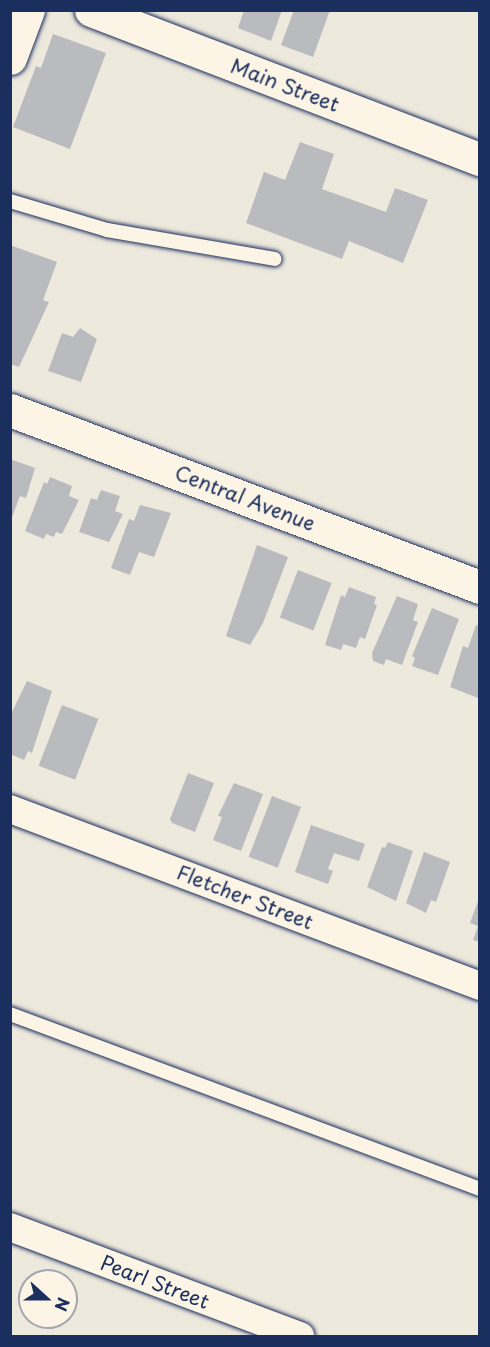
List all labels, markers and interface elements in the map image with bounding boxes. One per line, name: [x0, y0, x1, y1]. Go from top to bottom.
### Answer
street label: Main Street: [227, 53, 343, 117]
street label: Central Avenue: [172, 460, 318, 536]
street label: Fletcher Street: [173, 860, 317, 934]
street label: Pearl Street: [97, 1250, 213, 1314]
north arrow: [18, 1269, 78, 1329]
text: N: [49, 1295, 76, 1315]

